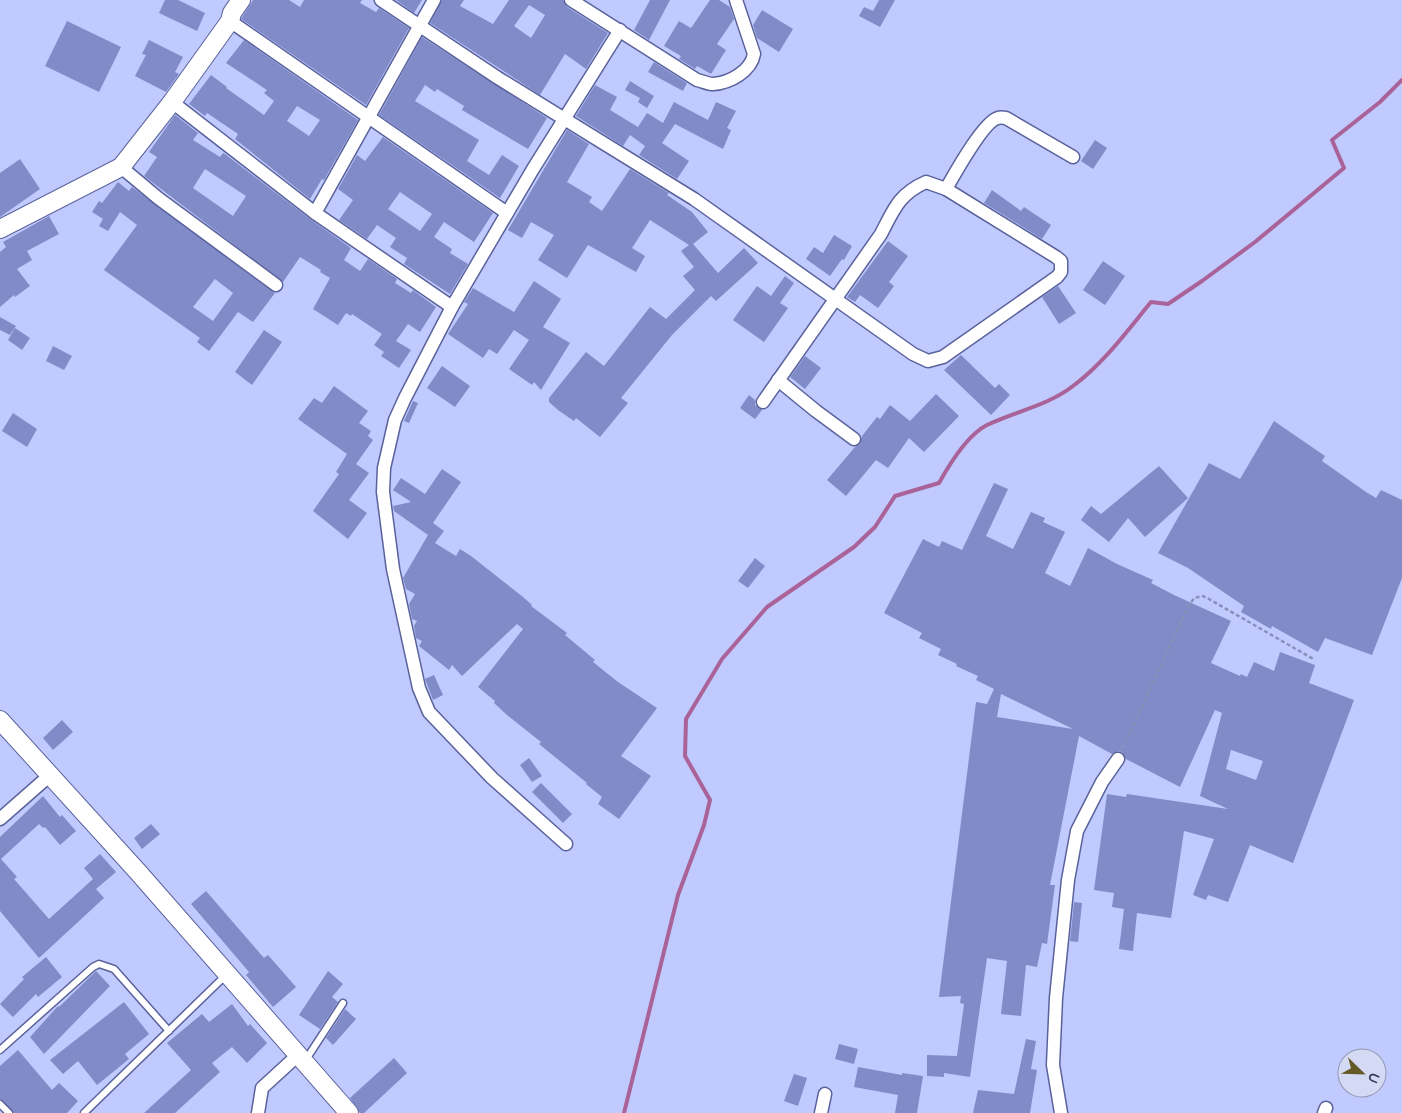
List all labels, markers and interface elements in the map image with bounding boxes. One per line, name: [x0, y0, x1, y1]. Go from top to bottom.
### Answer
north arrow: [1337, 1048, 1387, 1098]
text: U: [1364, 1070, 1384, 1086]

